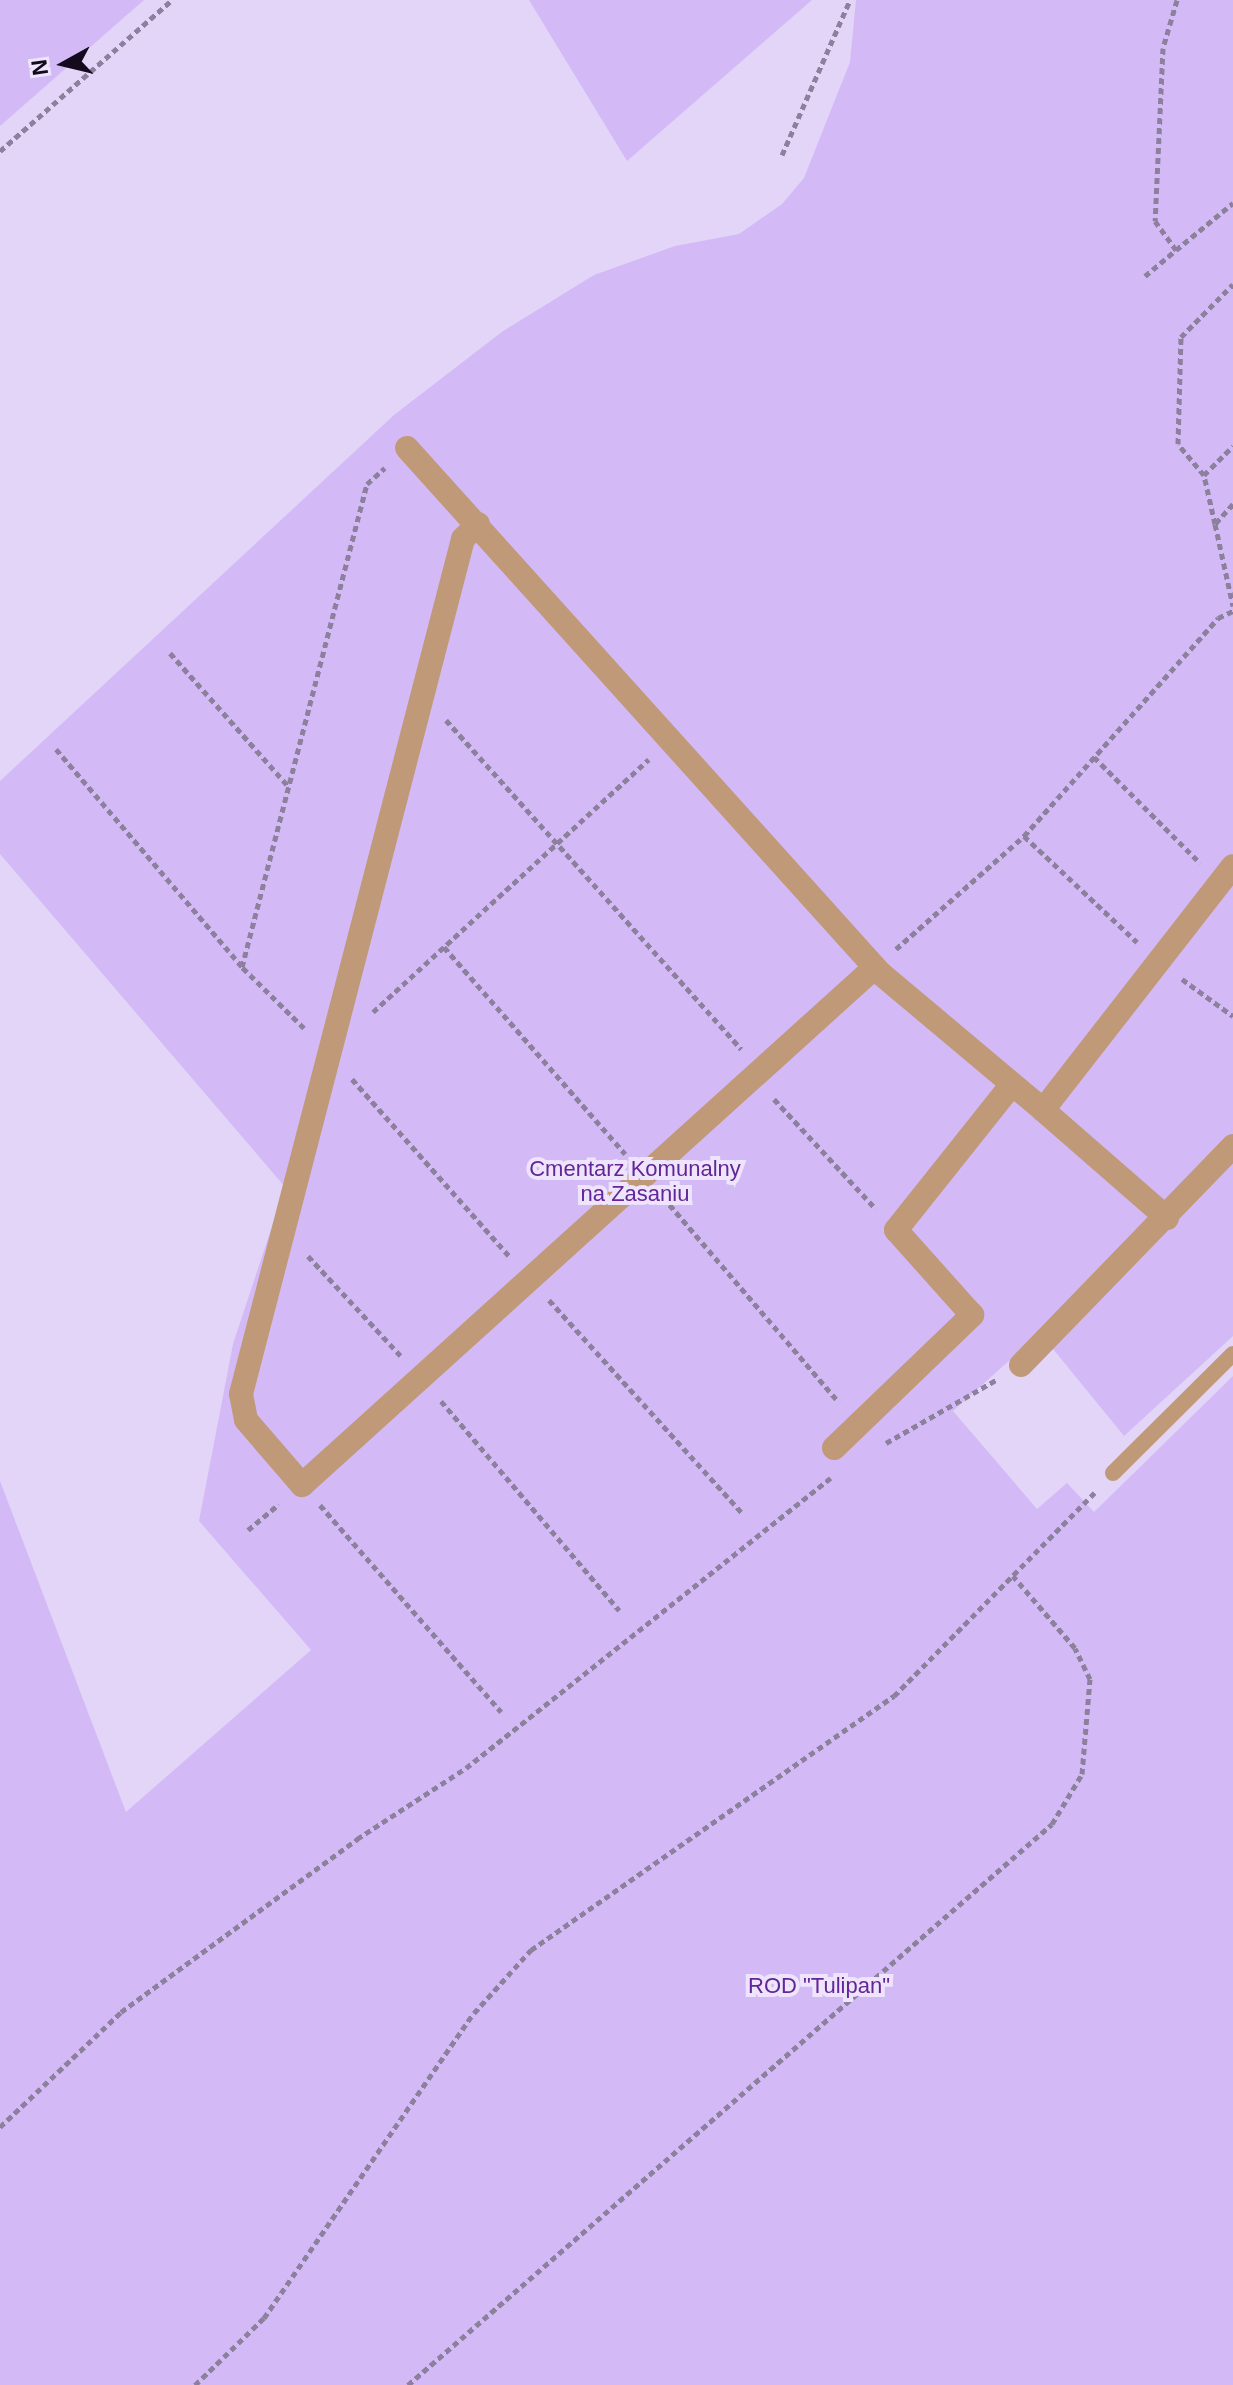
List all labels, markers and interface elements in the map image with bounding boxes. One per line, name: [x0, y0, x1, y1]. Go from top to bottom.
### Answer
north arrow: [24, 24, 104, 104]
text: N: [26, 58, 53, 77]
park label: Cmentarz Komunalny na Zasaniu: [529, 1155, 741, 1206]
park label: ROD "Tulipan": [748, 1973, 890, 1999]

